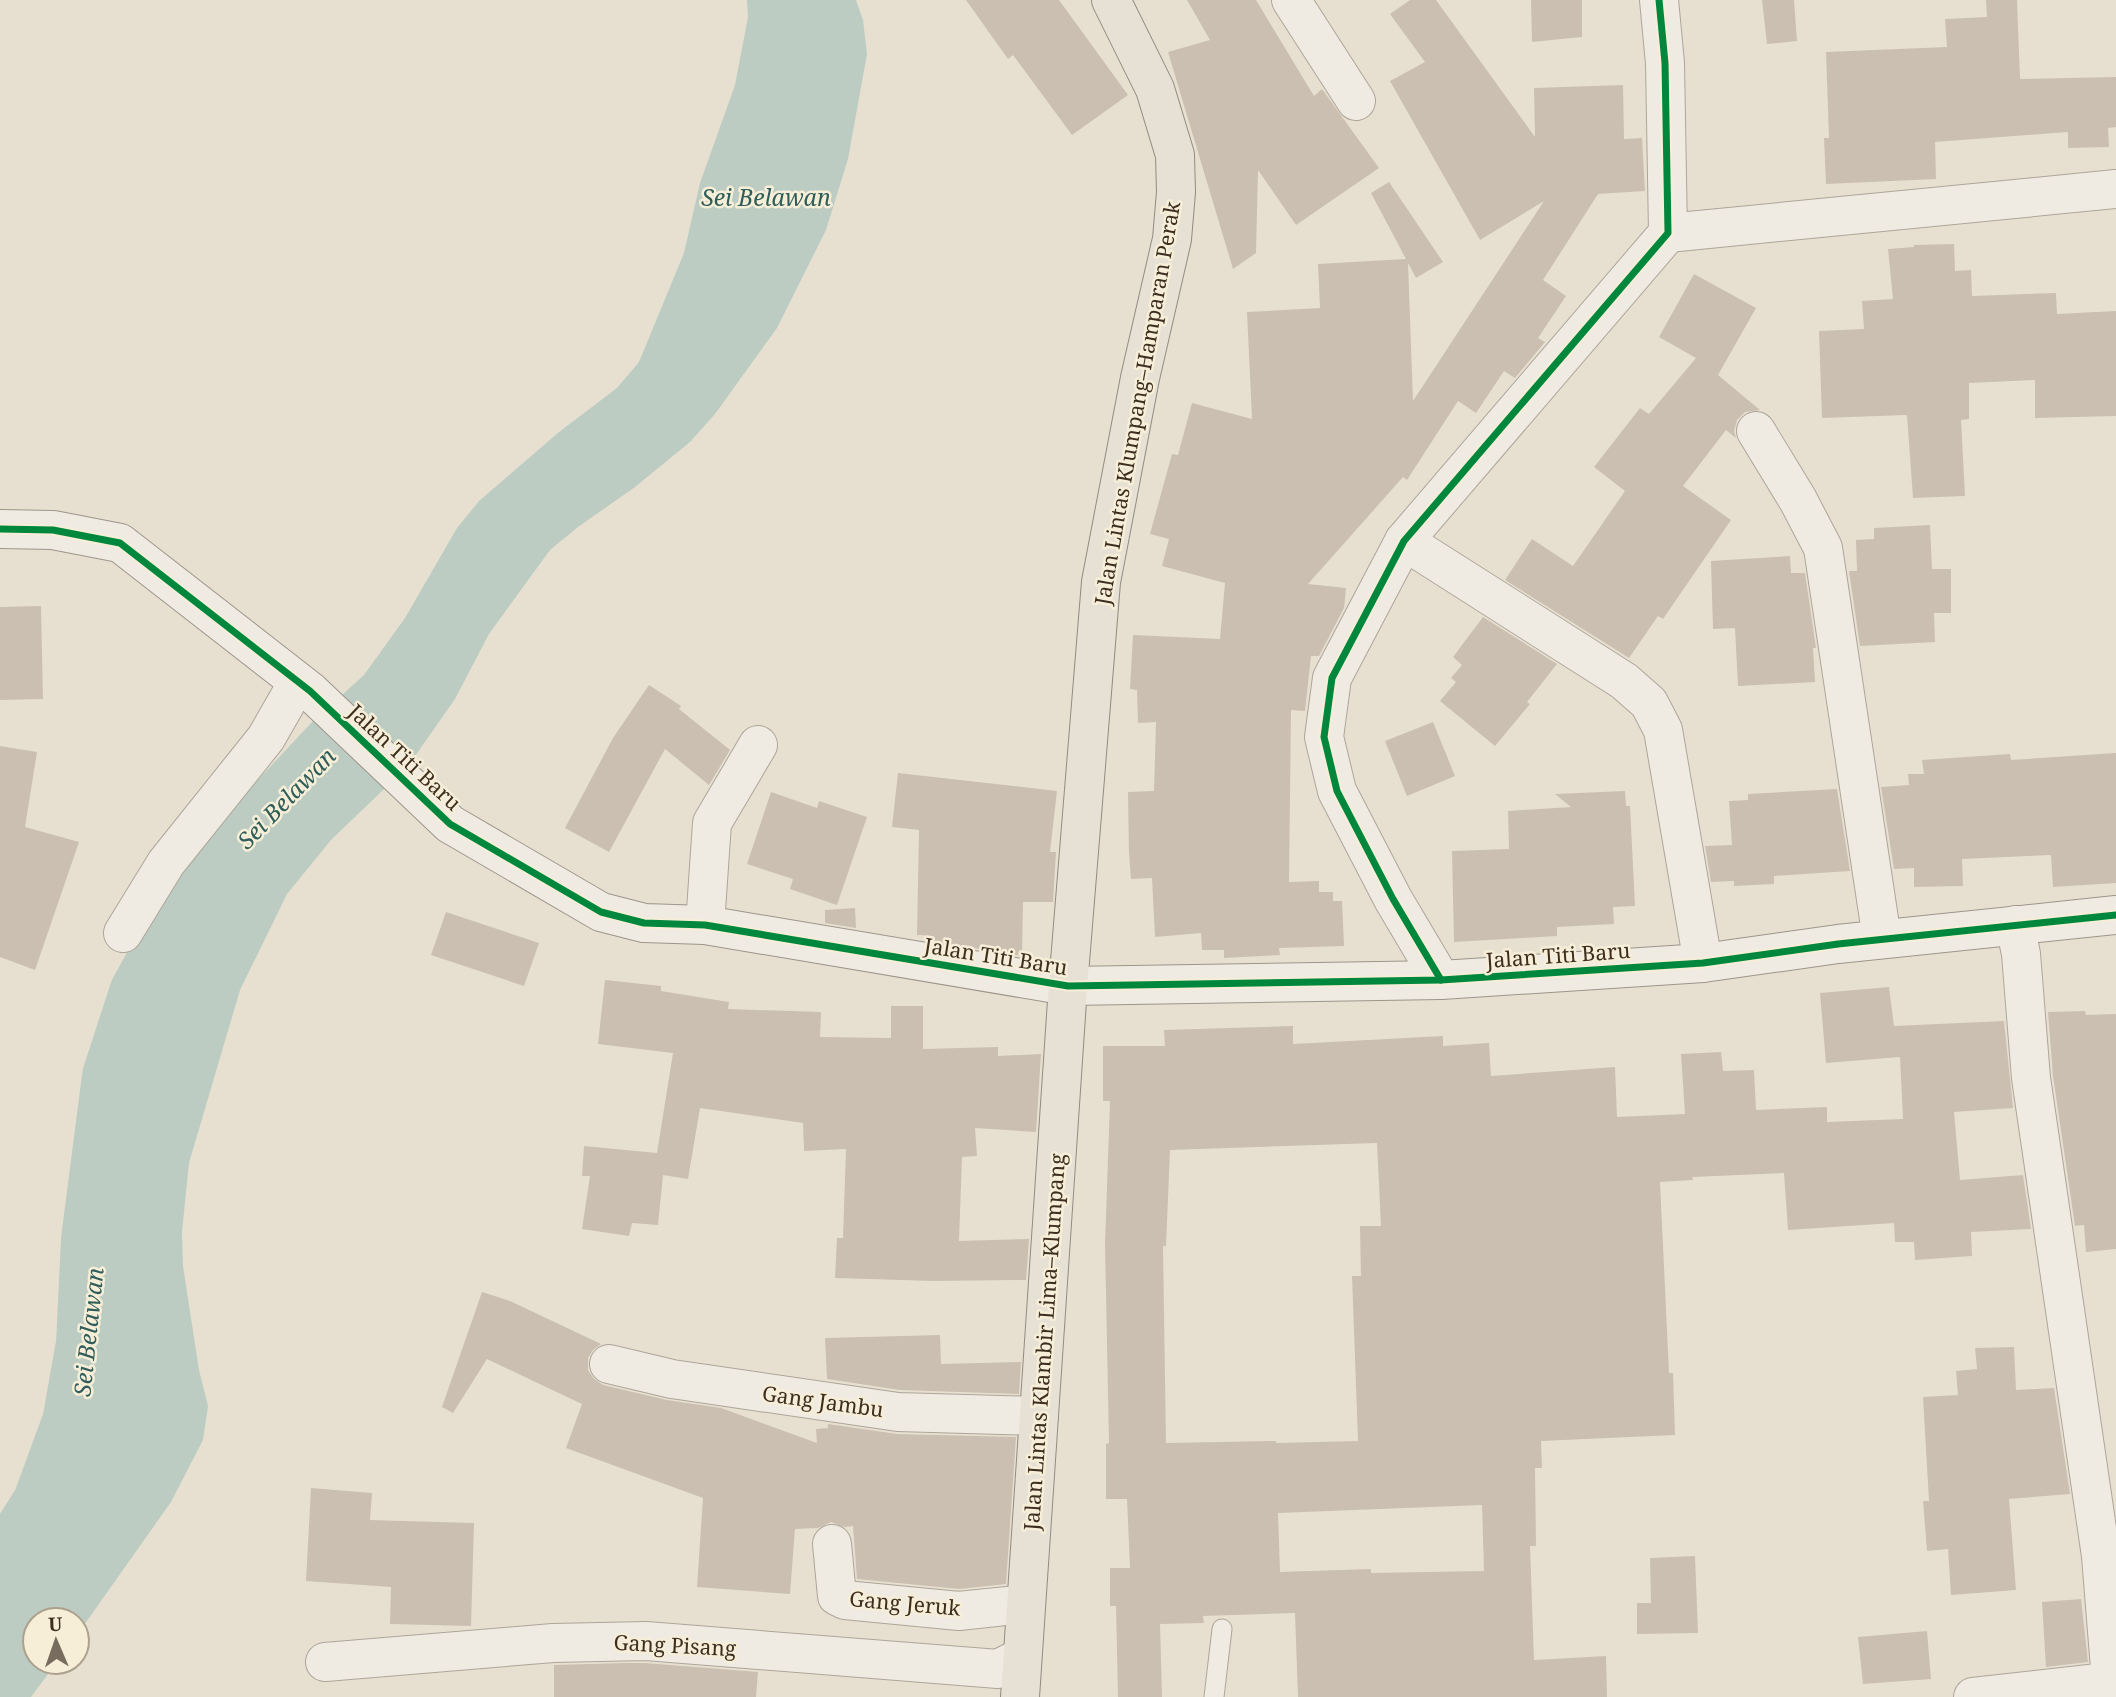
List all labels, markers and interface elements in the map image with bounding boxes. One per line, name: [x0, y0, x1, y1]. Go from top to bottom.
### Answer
water label: Sei Belawan: [701, 181, 831, 213]
street label: Jalan Lintas Klumpang–Hamparan Perak: [1087, 198, 1186, 608]
street label: Jalan Titi Baru: [342, 697, 467, 817]
water label: Sei Belawan: [230, 740, 343, 856]
street label: Jalan Titi Baru: [921, 931, 1070, 981]
street label: Jalan Titi Baru: [1484, 936, 1631, 974]
street label: Jalan Lintas Klambir Lima–Klumpang: [1017, 1152, 1071, 1532]
water label: Sei Belawan: [65, 1266, 111, 1398]
street label: Gang Jambu: [760, 1379, 886, 1423]
street label: Gang Jeruk: [848, 1584, 962, 1622]
north arrow: [21, 1606, 91, 1676]
text: U: [48, 1611, 63, 1637]
street label: Gang Pisang: [613, 1628, 738, 1662]

